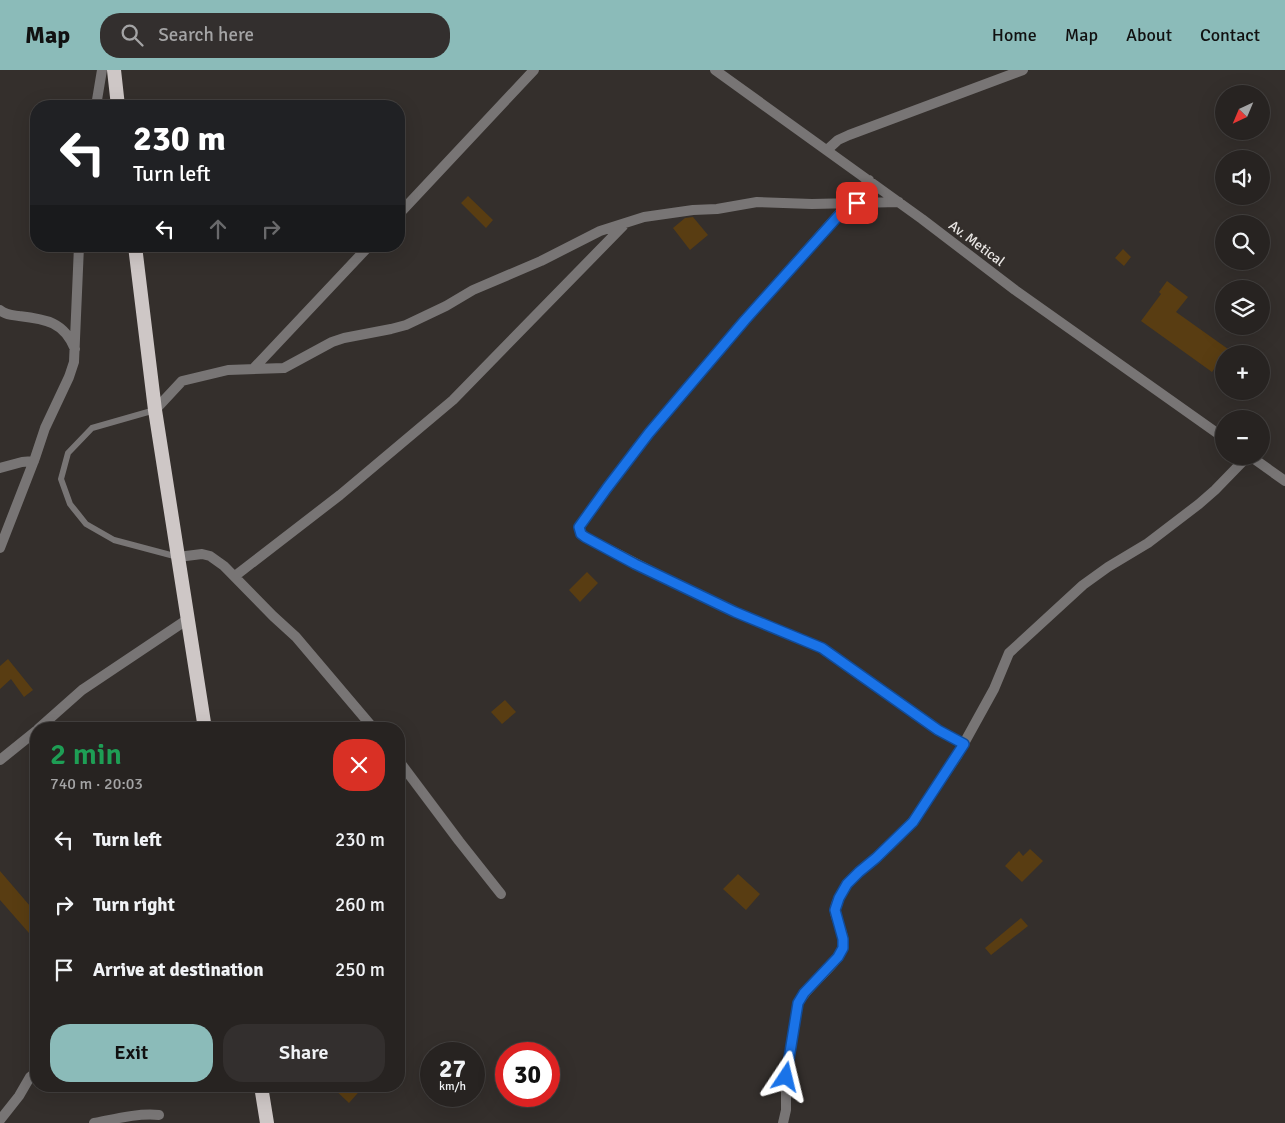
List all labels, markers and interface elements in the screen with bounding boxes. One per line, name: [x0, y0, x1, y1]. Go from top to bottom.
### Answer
search box: [100, 13, 450, 58]
text: Map: [25, 20, 70, 50]
icon: search: [118, 21, 146, 49]
text: Search here: [158, 23, 254, 47]
text: Home: [992, 24, 1037, 46]
text: Map: [1065, 24, 1098, 46]
text: About: [1126, 24, 1172, 46]
text: Contact: [1200, 24, 1260, 46]
north arrow: [1215, 85, 1270, 140]
map controls: [1215, 85, 1270, 465]
text: 230 m: [133, 117, 226, 160]
icon: left: [50, 120, 115, 185]
button: sound: [1215, 150, 1270, 205]
text: Turn left: [133, 160, 211, 187]
pin: [836, 182, 878, 224]
icon: arrive: [843, 189, 871, 217]
icon: left: [151, 215, 179, 243]
icon: ahead: [204, 215, 232, 243]
icon: right: [257, 215, 285, 243]
button: search: [1215, 215, 1270, 270]
street label: Av. Metical: [945, 217, 1008, 270]
button: layers: [1215, 280, 1270, 335]
button: +: [1215, 345, 1270, 400]
button: −: [1215, 410, 1270, 465]
text: 2 min: [50, 736, 122, 773]
button: close: [333, 739, 385, 791]
text: 740 m · 20:03: [50, 774, 143, 794]
icon: left: [50, 826, 78, 854]
text: Turn left: [93, 828, 162, 852]
text: 230 m: [335, 828, 385, 852]
icon: right: [50, 891, 78, 919]
text: Turn right: [93, 893, 175, 917]
text: 260 m: [335, 893, 385, 917]
icon: arrive: [50, 956, 78, 984]
text: Arrive at destination: [93, 958, 264, 982]
text: 250 m: [335, 958, 385, 982]
button: Exit: [50, 1024, 213, 1082]
button: Share: [223, 1024, 385, 1082]
speed limit sign: 30: [495, 1042, 560, 1107]
position arrow: [759, 1050, 811, 1102]
text: 27: [439, 1053, 466, 1084]
text: km/h: [439, 1079, 466, 1094]

